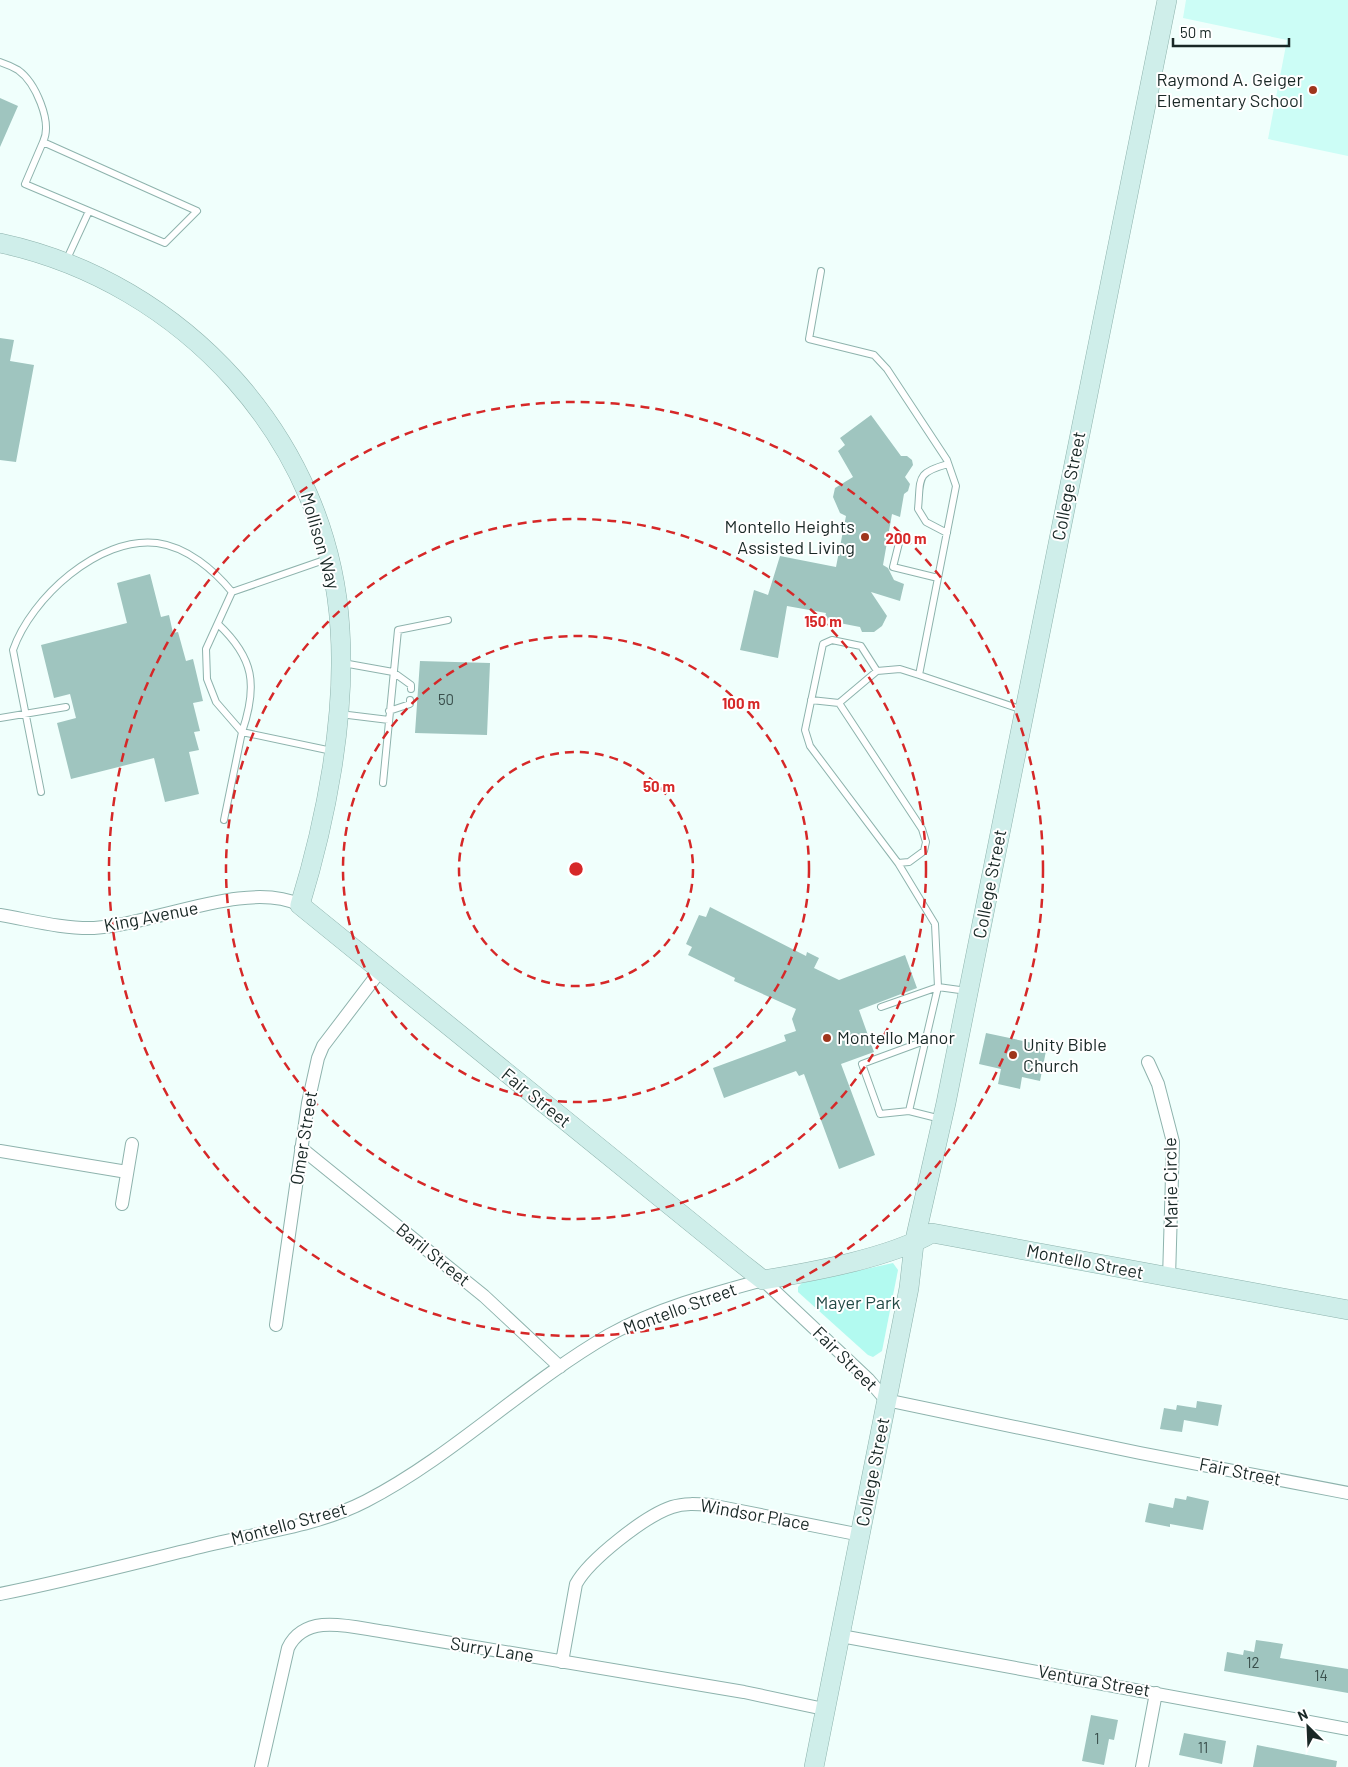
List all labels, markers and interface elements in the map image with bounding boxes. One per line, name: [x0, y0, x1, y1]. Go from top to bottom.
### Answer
scale bar: [1173, 15, 1289, 47]
text: 50 m: [1180, 23, 1212, 41]
place label: Raymond A. Geiger Elementary School: [1156, 68, 1303, 111]
marker: Raymond A. Geiger Elementary School: [1307, 84, 1319, 96]
street label: College Street: [1047, 429, 1089, 542]
street label: Mollison Way: [297, 490, 345, 592]
place label: Montello Heights Assisted Living: [725, 515, 855, 558]
text: 200 m: [885, 529, 927, 547]
marker: Montello Heights Assisted Living: [859, 531, 871, 543]
text: 150 m: [804, 612, 842, 630]
house number: 50: [438, 690, 454, 708]
text: 100 m: [722, 694, 760, 712]
text: 50 m: [643, 777, 675, 795]
street label: College Street: [968, 827, 1010, 940]
centre of rings: [567, 860, 585, 878]
street label: King Avenue: [102, 896, 200, 936]
place label: Montello Manor: [837, 1026, 955, 1048]
marker: Montello Manor: [821, 1032, 833, 1044]
place label: Unity Bible Church: [1023, 1033, 1107, 1076]
marker: Unity Bible Church: [1007, 1049, 1019, 1061]
street label: Fair Street: [498, 1063, 576, 1132]
street label: Omer Street: [285, 1089, 321, 1186]
street label: Marie Circle: [1158, 1137, 1182, 1229]
street label: Baril Street: [392, 1218, 475, 1291]
street label: Montello Street: [1025, 1239, 1146, 1283]
street label: Montello Street: [620, 1277, 739, 1339]
park label: Mayer Park: [815, 1291, 901, 1313]
street label: Fair Street: [809, 1321, 883, 1395]
street label: College Street: [851, 1415, 893, 1528]
street label: Fair Street: [1197, 1452, 1283, 1490]
street label: Windsor Place: [698, 1494, 812, 1535]
street label: Montello Street: [228, 1497, 349, 1549]
street label: Surry Lane: [449, 1632, 535, 1666]
house number: 12: [1246, 1653, 1260, 1671]
street label: Ventura Street: [1036, 1659, 1152, 1701]
house number: 14: [1314, 1666, 1328, 1684]
north arrow: [1283, 1702, 1333, 1752]
text: N: [1295, 1705, 1310, 1724]
house number: 1: [1094, 1729, 1100, 1747]
house number: 11: [1198, 1738, 1208, 1756]

